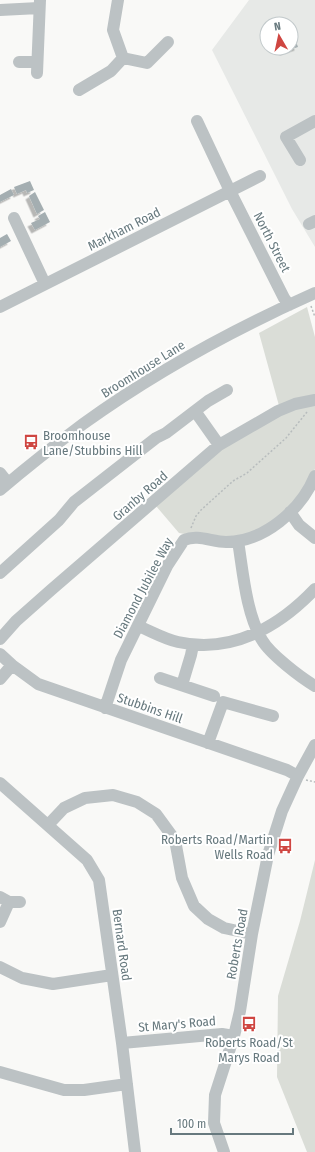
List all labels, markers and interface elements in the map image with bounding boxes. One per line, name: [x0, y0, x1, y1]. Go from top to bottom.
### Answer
north arrow: [259, 16, 299, 56]
text: N: [273, 20, 282, 34]
street label: Markham Road: [85, 204, 163, 254]
street label: North Street: [250, 209, 294, 275]
street label: Broomhouse Lane: [98, 337, 188, 401]
place label: Broomhouse Lane/Stubbins Hill: [43, 428, 143, 458]
bus stop icon: Broomhouse Lane/Stubbins Hill: [22, 433, 40, 451]
street label: Granby Road: [110, 468, 170, 524]
street label: Diamond Jubilee Way: [110, 535, 176, 641]
street label: Stubbins Hill: [115, 690, 185, 726]
place label: Roberts Road/Martin Wells Road: [161, 832, 273, 862]
bus stop icon: Roberts Road/Martin Wells Road: [276, 837, 294, 855]
street label: Bernard Road: [110, 908, 134, 982]
street label: Roberts Road: [223, 908, 251, 980]
street label: St Mary's Road: [138, 1013, 216, 1035]
bus stop icon: Roberts Road/St Marys Road: [240, 1015, 258, 1033]
place label: Roberts Road/St Marys Road: [205, 1035, 294, 1065]
scale bar: [171, 1110, 293, 1136]
text: 100 m: [177, 1117, 206, 1131]

